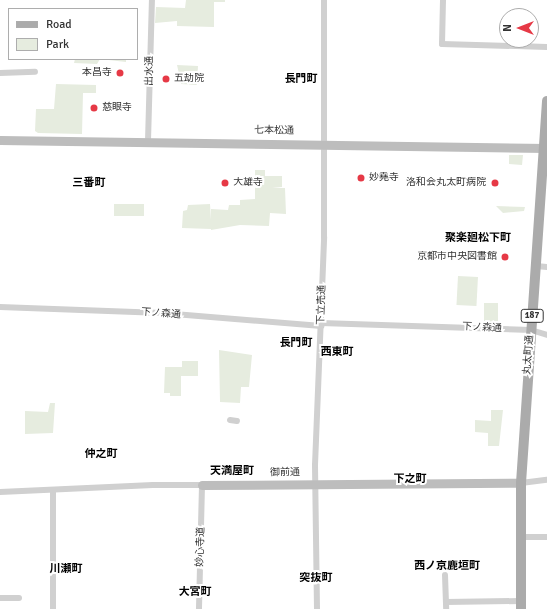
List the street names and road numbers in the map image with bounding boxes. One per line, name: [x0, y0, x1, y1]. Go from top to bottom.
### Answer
street label: 出水通: [144, 56, 156, 86]
street label: 七本松通: [254, 125, 294, 137]
street label: 下立売通: [315, 285, 329, 325]
street label: 下ノ森通: [141, 307, 181, 321]
road number: 187: [520, 309, 544, 323]
street label: 下ノ森通: [462, 321, 502, 335]
street label: 丸太町通: [522, 335, 536, 375]
street label: 御前通: [270, 467, 300, 479]
street label: 妙心寺道: [194, 527, 208, 567]

